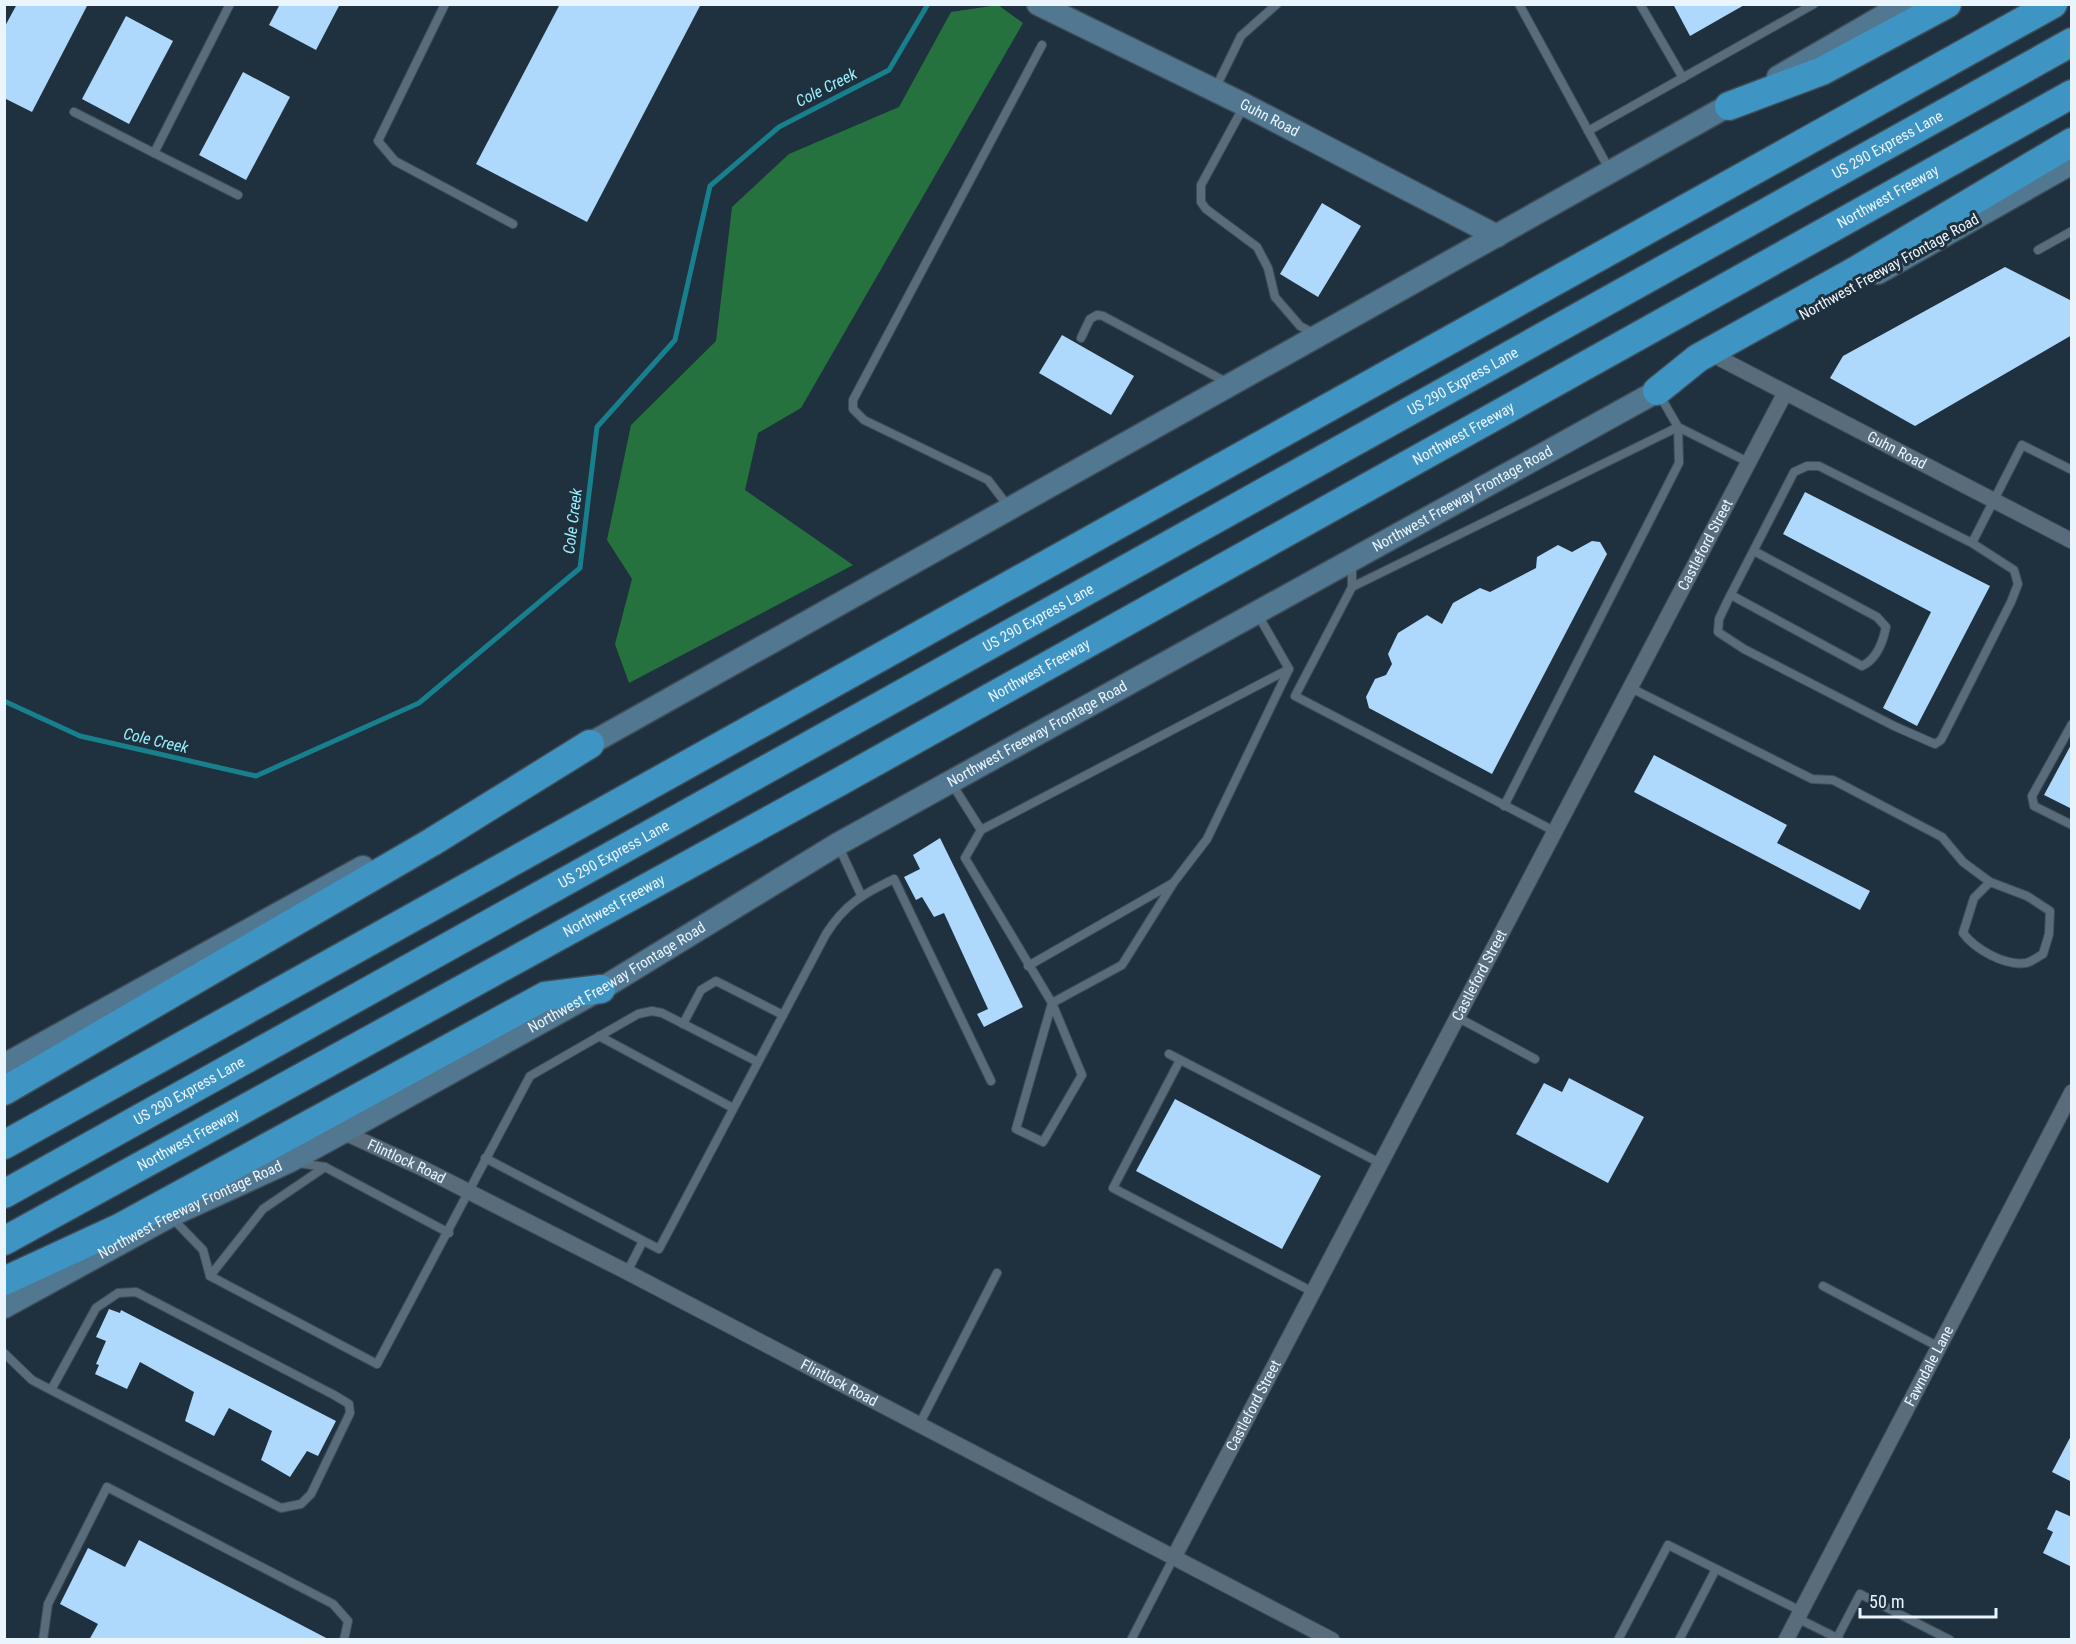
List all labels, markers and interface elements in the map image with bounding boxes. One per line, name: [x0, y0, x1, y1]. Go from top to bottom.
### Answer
water label: Cole Creek: [793, 64, 861, 111]
street label: Guhn Road: [1237, 95, 1302, 141]
street label: US 290 Express Lane: [1829, 107, 1946, 183]
street label: Northwest Freeway: [1834, 161, 1942, 232]
street label: Northwest Freeway Frontage Road: [1796, 210, 1982, 324]
street label: US 290 Express Lane: [1404, 343, 1521, 419]
street label: Northwest Freeway: [1410, 398, 1518, 469]
street label: Guhn Road: [1864, 427, 1929, 473]
street label: Northwest Freeway Frontage Road: [1369, 442, 1556, 556]
water label: Cole Creek: [559, 486, 586, 555]
street label: Castleford Street: [1674, 496, 1737, 594]
street label: US 290 Express Lane: [980, 580, 1097, 656]
street label: Northwest Freeway: [985, 635, 1093, 706]
street label: Northwest Freeway Frontage Road: [944, 677, 1130, 791]
water label: Cole Creek: [122, 724, 191, 757]
street label: US 290 Express Lane: [555, 816, 672, 892]
street label: Northwest Freeway: [560, 870, 668, 941]
street label: Northwest Freeway Frontage Road: [525, 918, 709, 1037]
street label: Castleford Street: [1448, 927, 1511, 1024]
street label: US 290 Express Lane: [131, 1053, 248, 1129]
street label: Northwest Freeway: [134, 1105, 242, 1175]
street label: Flintlock Road: [365, 1135, 449, 1187]
street label: Northwest Freeway Frontage Road: [95, 1157, 285, 1263]
street label: Fawndale Lane: [1901, 1323, 1957, 1409]
street label: Flintlock Road: [798, 1355, 881, 1410]
street label: Castleford Street: [1222, 1357, 1285, 1454]
scale bar: [1860, 1581, 1996, 1619]
text: 50 m: [1869, 1591, 1904, 1612]

